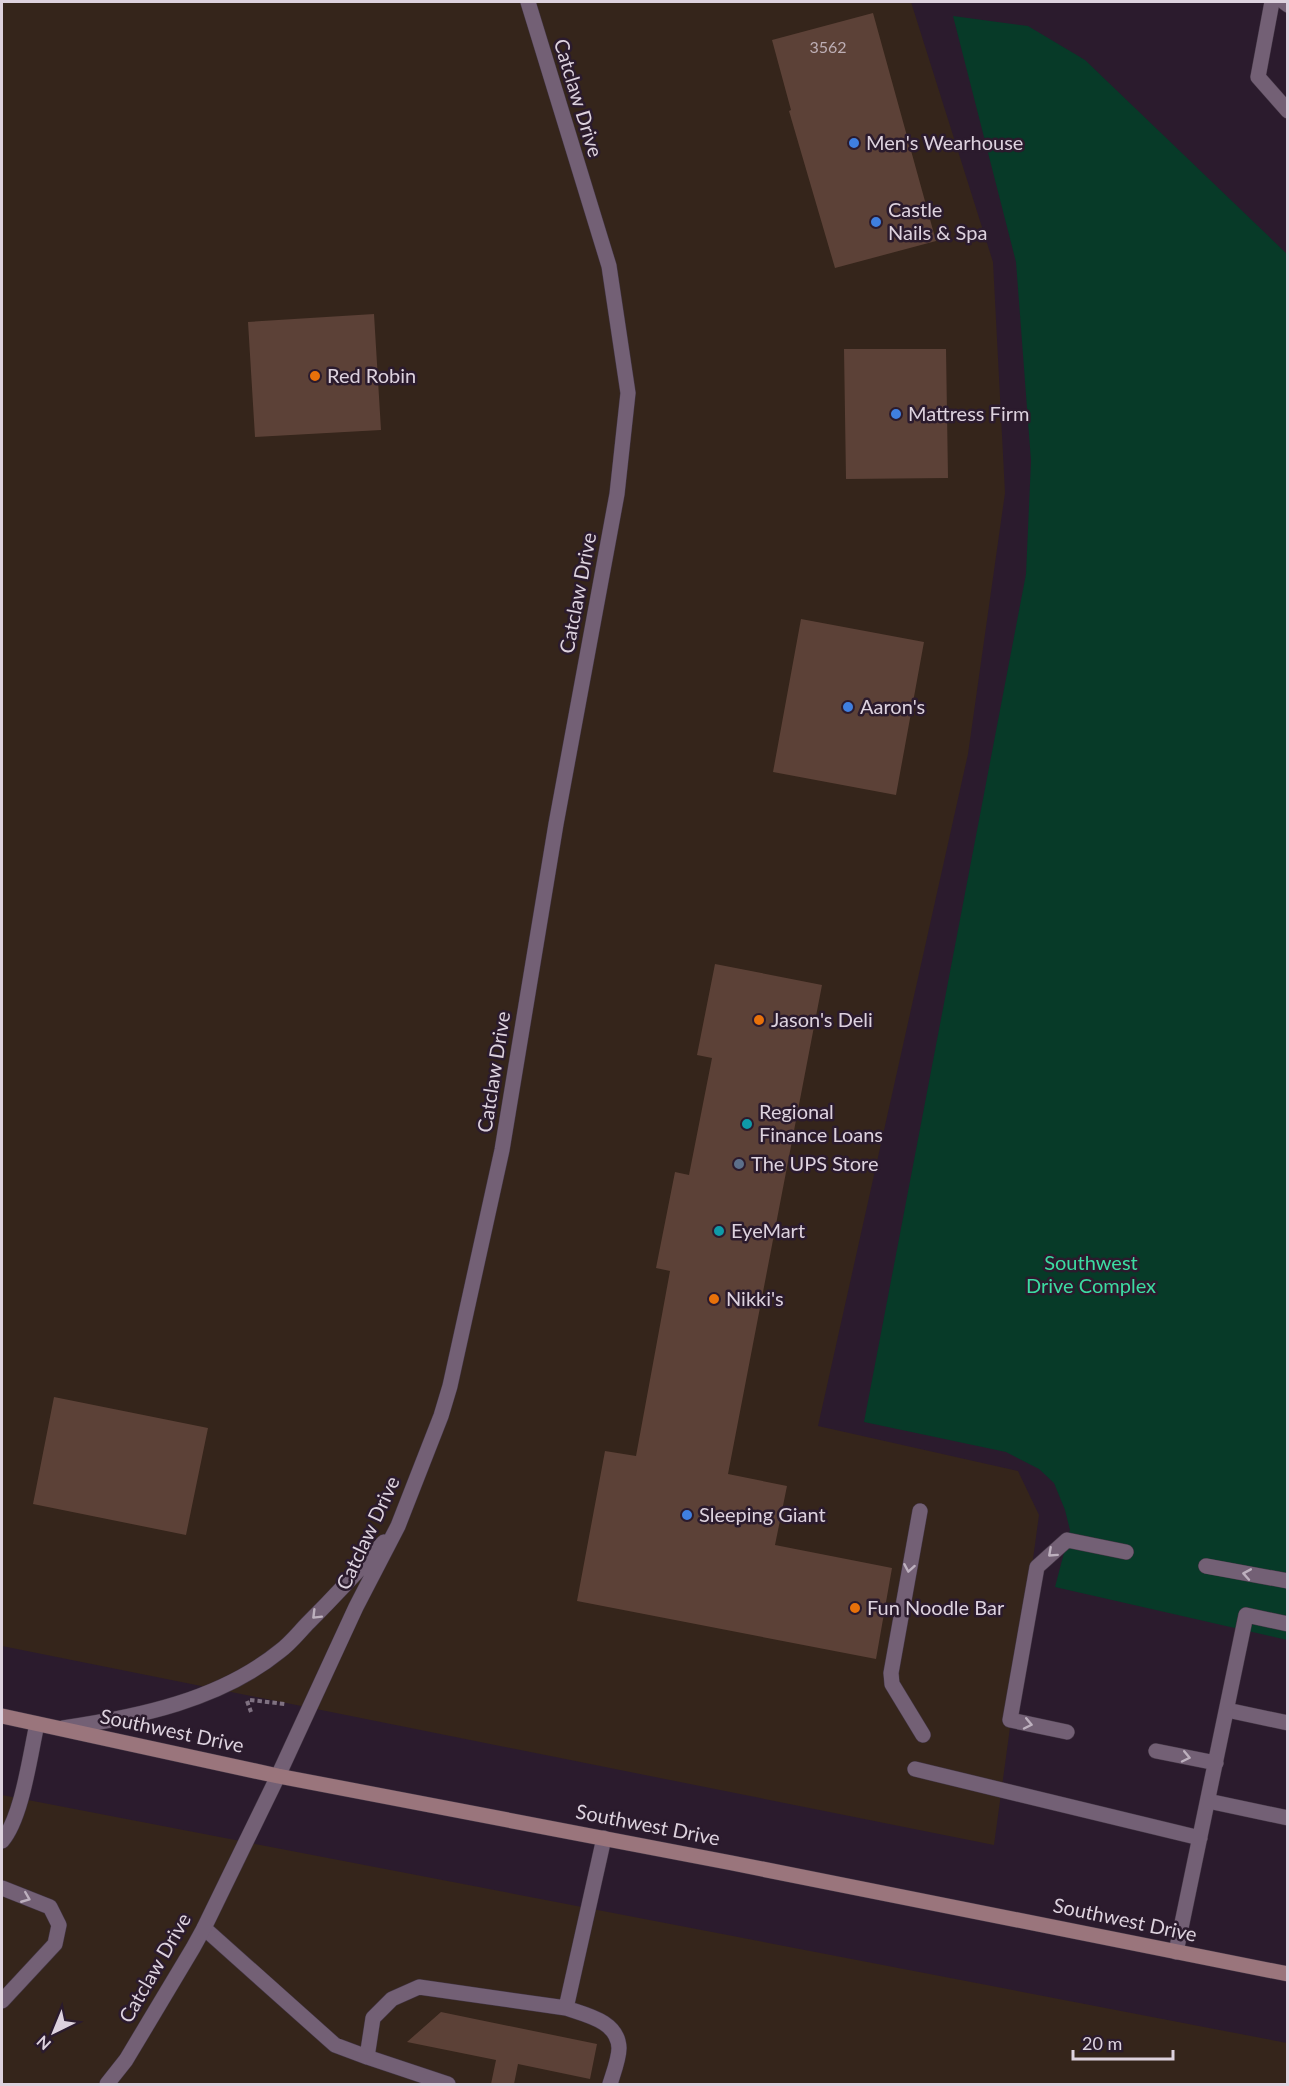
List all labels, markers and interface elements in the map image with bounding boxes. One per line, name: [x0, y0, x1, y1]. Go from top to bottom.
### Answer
street label: Catclaw Drive: [550, 36, 608, 160]
house number: 3562: [809, 37, 847, 56]
place label: Men's Wearhouse: [866, 130, 1023, 154]
marker: Men's Wearhouse: [847, 136, 861, 150]
place label: Castle Nails & Spa: [888, 197, 987, 244]
marker: Castle Nails & Spa: [869, 215, 883, 229]
place label: Red Robin: [327, 363, 416, 387]
marker: Red Robin: [308, 369, 322, 383]
place label: Mattress Firm: [908, 401, 1029, 425]
marker: Mattress Firm: [889, 407, 903, 421]
street label: Catclaw Drive: [554, 530, 600, 655]
place label: Aaron's: [860, 694, 925, 718]
marker: Aaron's: [841, 700, 855, 714]
place label: Jason's Deli: [771, 1007, 873, 1031]
street label: Catclaw Drive: [472, 1009, 514, 1134]
marker: Jason's Deli: [752, 1013, 766, 1027]
place label: Regional Finance Loans: [759, 1099, 883, 1146]
marker: Regional Finance Loans: [740, 1117, 754, 1131]
place label: The UPS Store: [751, 1151, 878, 1175]
marker: The UPS Store: [732, 1157, 746, 1171]
place label: EyeMart: [731, 1218, 805, 1242]
marker: EyeMart: [712, 1224, 726, 1238]
park label: Southwest Drive Complex: [1026, 1250, 1156, 1297]
place label: Nikki's: [726, 1286, 784, 1310]
marker: Nikki's: [707, 1292, 721, 1306]
street label: Catclaw Drive: [330, 1472, 404, 1593]
place label: Sleeping Giant: [699, 1502, 826, 1526]
marker: Sleeping Giant: [680, 1508, 694, 1522]
one-way arrow: [1049, 1546, 1059, 1557]
one-way arrow: [903, 1563, 916, 1573]
one-way arrow: [1242, 1568, 1252, 1581]
place label: Fun Noodle Bar: [867, 1595, 1005, 1619]
marker: Fun Noodle Bar: [848, 1601, 862, 1615]
one-way arrow: [312, 1608, 323, 1619]
street label: Southwest Drive: [98, 1703, 246, 1757]
one-way arrow: [1022, 1717, 1032, 1730]
one-way arrow: [1180, 1750, 1190, 1763]
street label: Southwest Drive: [574, 1798, 722, 1850]
one-way arrow: [20, 1891, 31, 1903]
street label: Southwest Drive: [1051, 1892, 1199, 1946]
street label: Catclaw Drive: [113, 1908, 195, 2027]
north arrow: [24, 2002, 84, 2062]
scale bar: [1073, 2023, 1174, 2061]
text: N: [32, 2032, 54, 2054]
text: 20 m: [1082, 2032, 1122, 2054]

